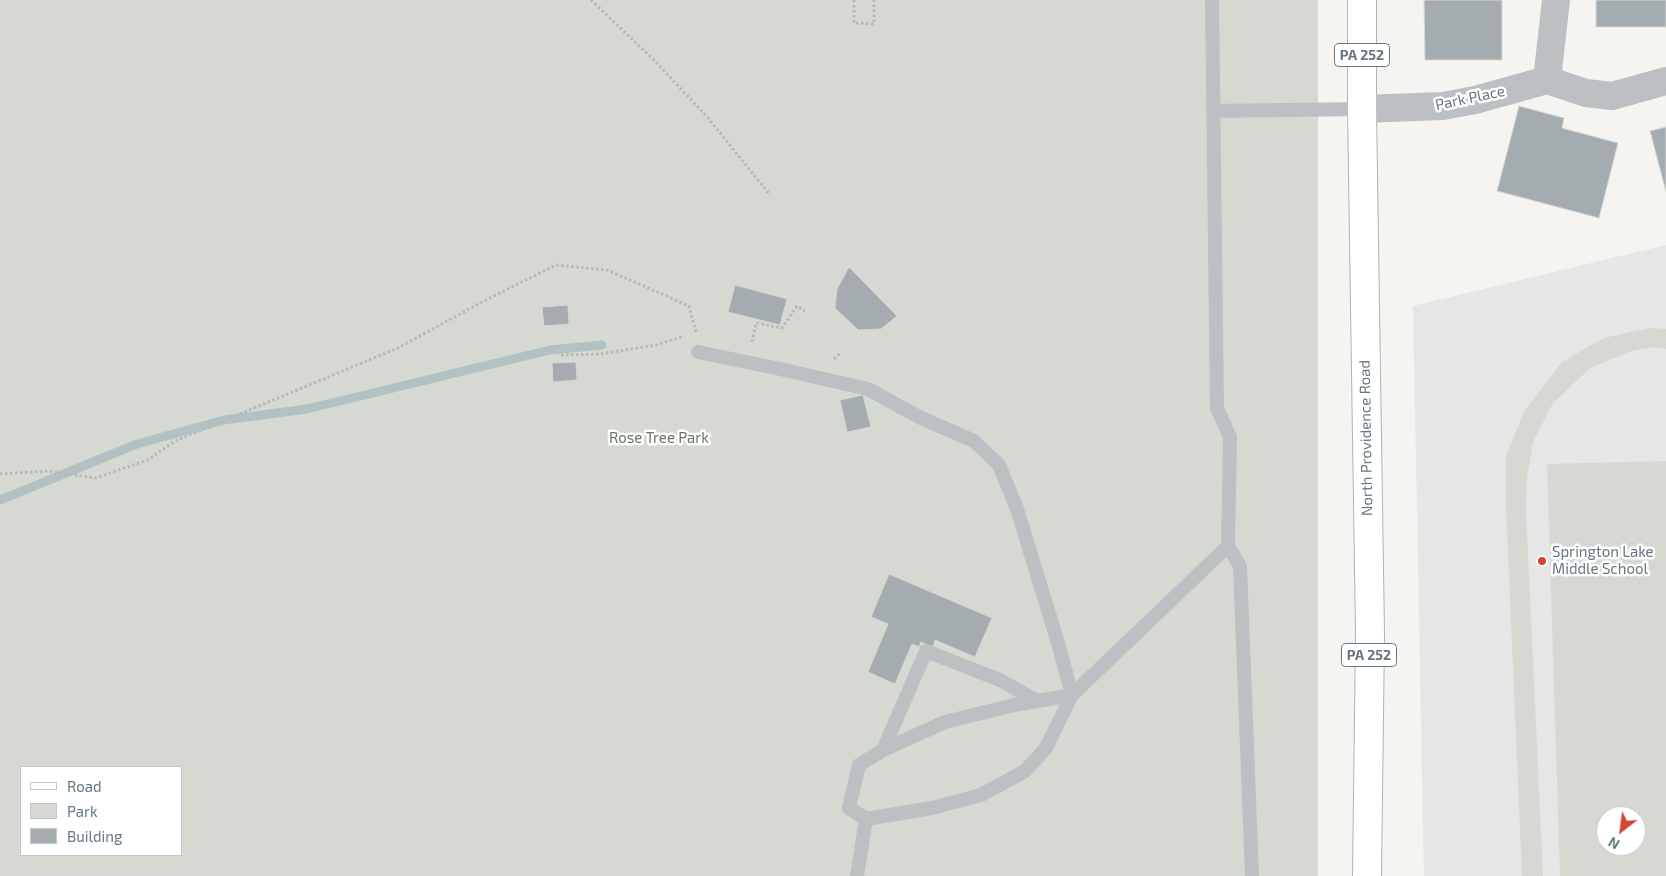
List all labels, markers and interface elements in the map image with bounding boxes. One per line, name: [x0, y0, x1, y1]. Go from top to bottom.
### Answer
road number: PA 252: [1334, 44, 1390, 66]
street label: Park Place: [1433, 82, 1507, 114]
street label: North Providence Road: [1356, 360, 1376, 516]
park label: Rose Tree Park: [609, 429, 709, 447]
place label: Springton Lake Middle School: [1552, 543, 1654, 578]
marker: Springton Lake Middle School: [1536, 555, 1548, 567]
road number: PA 252: [1342, 644, 1396, 666]
legend: [20, 766, 182, 856]
text: Road: [67, 777, 102, 795]
text: Park: [67, 802, 98, 820]
north arrow: [1596, 806, 1646, 856]
text: Building: [67, 827, 122, 845]
text: N: [1605, 834, 1622, 853]

